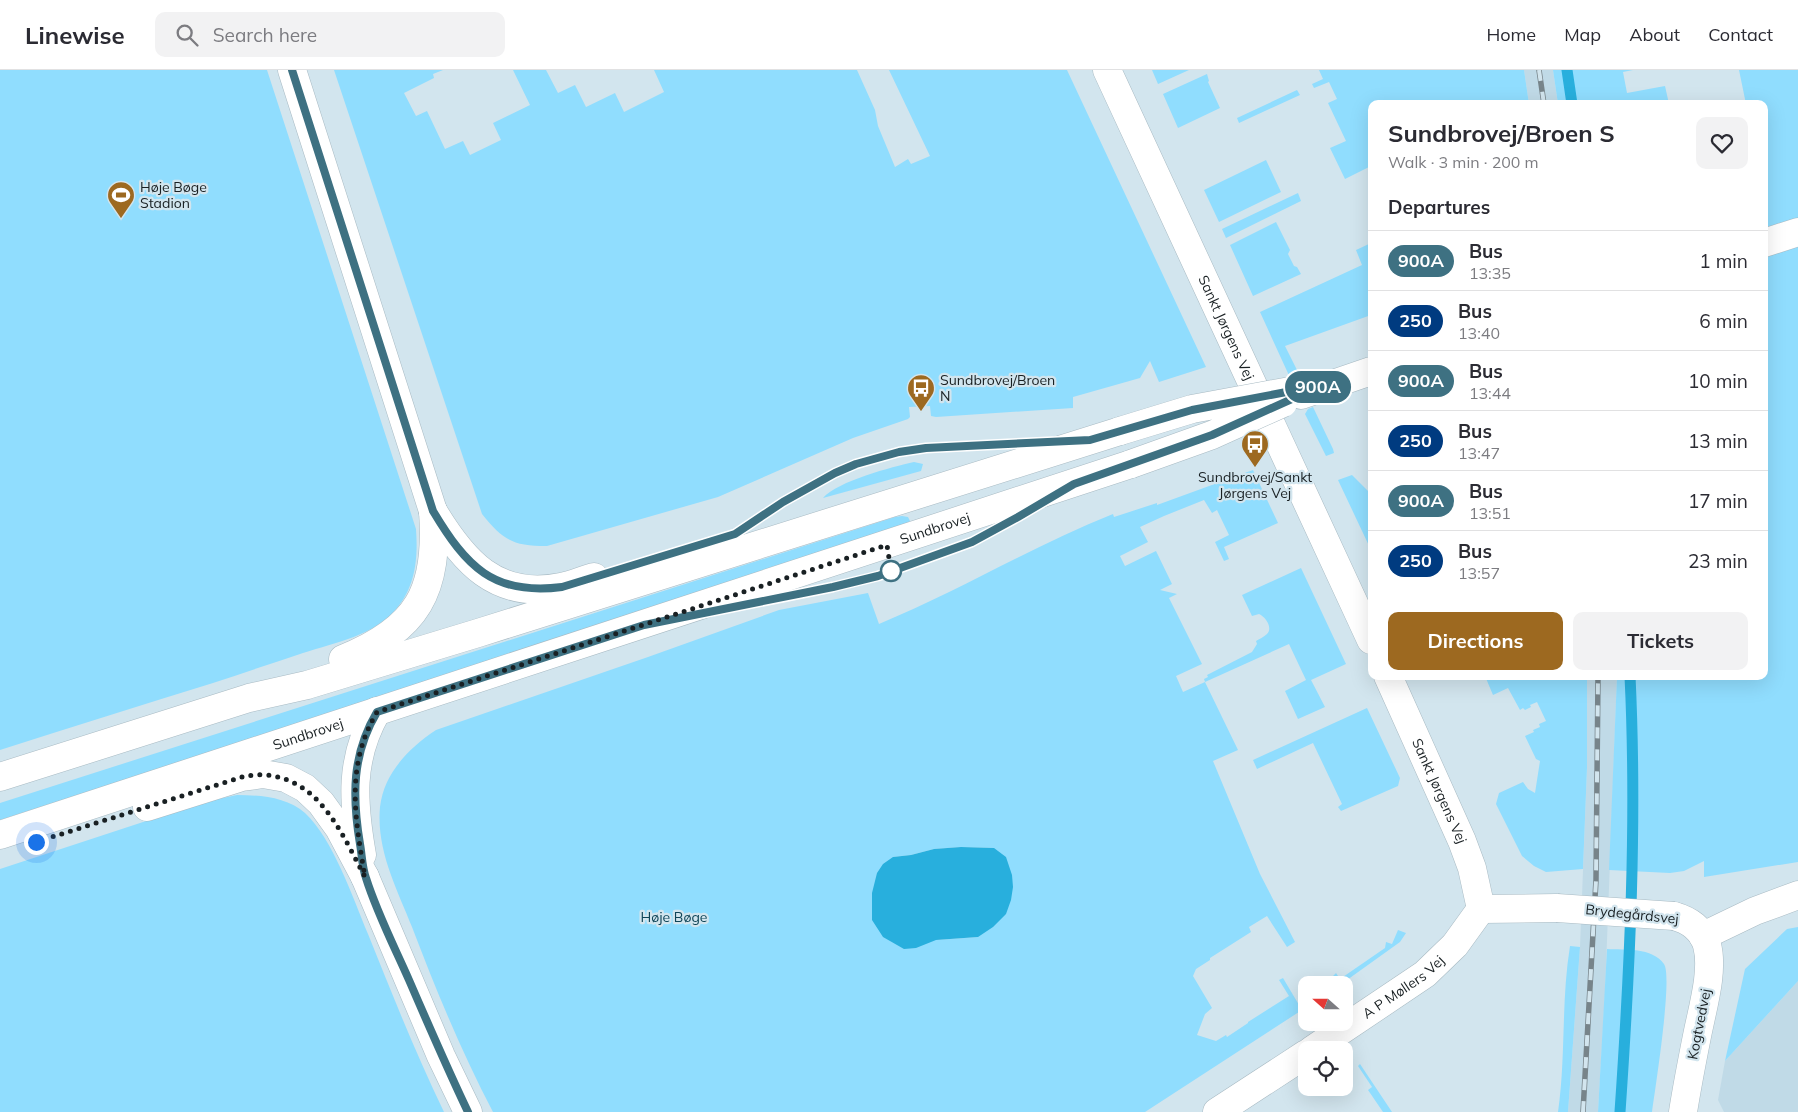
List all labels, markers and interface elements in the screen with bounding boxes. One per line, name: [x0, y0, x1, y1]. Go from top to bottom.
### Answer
search box: [155, 12, 505, 57]
text: Linewise: [25, 20, 125, 50]
icon: search: [173, 21, 201, 49]
text: Search here: [213, 23, 317, 47]
text: Home: [1486, 23, 1536, 46]
text: Map: [1564, 23, 1601, 46]
text: About: [1629, 23, 1680, 46]
text: Contact: [1708, 23, 1773, 46]
button: heart: [1696, 117, 1748, 169]
text: Sundbrovej/Broen S: [1388, 118, 1615, 148]
text: Walk · 3 min · 200 m: [1388, 152, 1539, 172]
place label: Høje Bøge Stadion: [140, 178, 207, 212]
sports icon: Høje Bøge Stadion: [106, 180, 136, 219]
text: Departures: [1388, 195, 1490, 219]
text: Bus: [1469, 239, 1503, 263]
text: 900A: [1398, 249, 1444, 272]
text: 1 min: [1699, 249, 1748, 273]
text: 13:35: [1469, 263, 1511, 283]
street label: Sankt Jørgens Vej: [1194, 272, 1258, 383]
text: Bus: [1458, 299, 1492, 323]
text: 250: [1399, 309, 1432, 332]
text: 6 min: [1699, 309, 1748, 333]
text: 13:40: [1458, 323, 1500, 343]
text: Bus: [1469, 359, 1503, 383]
text: 900A: [1398, 369, 1444, 392]
text: 10 min: [1688, 369, 1748, 393]
place label: Sundbrovej/Broen N: [940, 371, 1055, 405]
line badge: 900A: [1283, 371, 1353, 403]
bus stop icon: Sundbrovej/Broen N: [906, 373, 936, 412]
text: 900A: [1295, 375, 1341, 398]
text: 13:44: [1469, 383, 1511, 403]
text: Bus: [1458, 419, 1492, 443]
bus stop icon: Sundbrovej/Sankt Jørgens Vej: [1240, 429, 1270, 468]
text: 250: [1399, 429, 1432, 452]
text: 13 min: [1688, 429, 1748, 453]
text: 13:47: [1458, 443, 1500, 463]
place label: Sundbrovej/Sankt Jørgens Vej: [1198, 468, 1312, 502]
text: Bus: [1469, 479, 1503, 503]
text: 900A: [1398, 489, 1444, 512]
text: 17 min: [1688, 489, 1748, 513]
text: 13:51: [1469, 503, 1511, 523]
street label: Sundbrovej: [897, 508, 972, 548]
text: Bus: [1458, 539, 1492, 563]
text: 250: [1399, 549, 1432, 572]
text: 23 min: [1688, 549, 1748, 573]
unlabelled marker: [880, 560, 902, 582]
text: 13:57: [1458, 563, 1500, 583]
button: Directions: [1388, 612, 1563, 670]
button: Tickets: [1573, 612, 1748, 670]
street label: Sundbrovej: [270, 714, 345, 754]
street label: Sankt Jørgens Vej: [1408, 736, 1471, 846]
your location: [24, 830, 49, 855]
street label: Brydegårdsvej: [1584, 900, 1680, 928]
park label: Høje Bøge: [641, 908, 707, 926]
street label: A P Møllers Vej: [1359, 951, 1448, 1022]
north arrow: [1298, 976, 1352, 1031]
map controls: [1298, 976, 1353, 1096]
street label: Kogtvedvej: [1683, 987, 1715, 1061]
button: locate: [1298, 1041, 1353, 1096]

